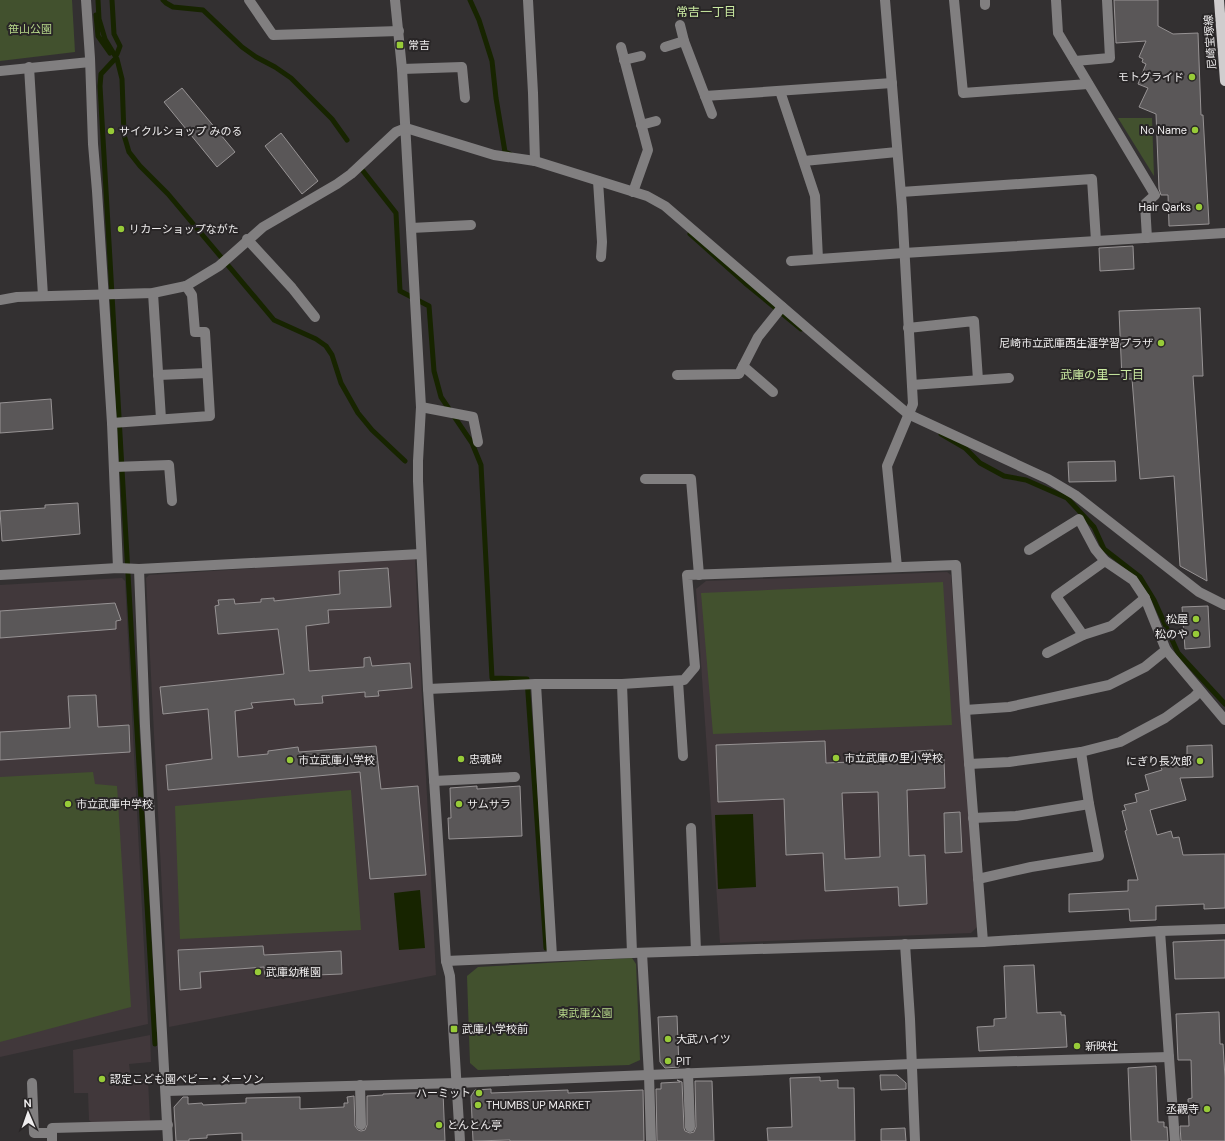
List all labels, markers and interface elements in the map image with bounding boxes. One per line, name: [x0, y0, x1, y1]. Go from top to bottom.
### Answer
district label: 常吉一丁目: [676, 4, 736, 20]
street label: 尼崎宝塚線: [1201, 14, 1219, 70]
park label: 笹山公園: [8, 22, 52, 36]
place label: 常吉: [408, 38, 430, 52]
marker: 常吉: [395, 40, 405, 50]
place label: モトグライド: [1118, 70, 1184, 84]
marker: モトグライド: [1187, 72, 1197, 82]
place label: No Name: [1140, 123, 1187, 137]
place label: サイクルショップ みのる: [119, 124, 242, 138]
marker: No Name: [1190, 125, 1200, 135]
marker: サイクルショップ みのる: [106, 126, 116, 136]
place label: Hair Qarks: [1139, 200, 1191, 214]
marker: Hair Qarks: [1194, 202, 1204, 212]
place label: リカーショップながた: [129, 222, 239, 236]
marker: リカーショップながた: [116, 224, 126, 234]
place label: 尼崎市立武庫西生涯学習プラザ: [999, 336, 1153, 350]
marker: 尼崎市立武庫西生涯学習プラザ: [1156, 338, 1166, 348]
district label: 武庫の里一丁目: [1060, 367, 1144, 383]
place label: 松屋: [1166, 612, 1188, 626]
marker: 松屋: [1191, 614, 1201, 624]
place label: 松のや: [1155, 627, 1188, 641]
marker: 松のや: [1191, 629, 1201, 639]
place label: 市立武庫の里小学校: [844, 751, 943, 765]
place label: 忠魂碑: [469, 752, 502, 766]
place label: 市立武庫小学校: [298, 753, 375, 767]
marker: 市立武庫の里小学校: [831, 753, 841, 763]
marker: 忠魂碑: [456, 754, 466, 764]
place label: にぎり長次郎: [1126, 754, 1192, 768]
marker: 市立武庫小学校: [285, 755, 295, 765]
marker: にぎり長次郎: [1195, 756, 1205, 766]
place label: 市立武庫中学校: [76, 797, 153, 811]
place label: サムサラ: [467, 797, 511, 811]
marker: 市立武庫中学校: [63, 799, 73, 809]
marker: サムサラ: [454, 799, 464, 809]
place label: 武庫幼稚園: [266, 965, 321, 979]
marker: 武庫幼稚園: [253, 967, 263, 977]
park label: 東武庫公園: [558, 1006, 613, 1020]
place label: 武庫小学校前: [462, 1022, 528, 1036]
marker: 武庫小学校前: [449, 1024, 459, 1034]
place label: 大武ハイツ: [676, 1032, 731, 1046]
marker: 大武ハイツ: [663, 1034, 673, 1044]
place label: 新映社: [1085, 1039, 1118, 1053]
marker: 新映社: [1072, 1041, 1082, 1051]
place label: PIT: [676, 1054, 691, 1068]
marker: PIT: [663, 1056, 673, 1066]
place label: 認定こども園ベビー・メーソン: [110, 1072, 264, 1086]
marker: 認定こども園ベビー・メーソン: [97, 1074, 107, 1084]
place label: ハーミット: [416, 1086, 471, 1100]
marker: ハーミット: [474, 1088, 484, 1098]
north arrow: [8, 1093, 48, 1133]
text: N: [23, 1096, 32, 1110]
place label: THUMBS UP MARKET: [486, 1098, 590, 1112]
marker: THUMBS UP MARKET: [473, 1100, 483, 1110]
place label: 丞觀寺: [1166, 1102, 1199, 1116]
marker: 丞觀寺: [1202, 1104, 1212, 1114]
place label: とんとん亭: [447, 1118, 502, 1132]
marker: とんとん亭: [434, 1120, 444, 1130]

